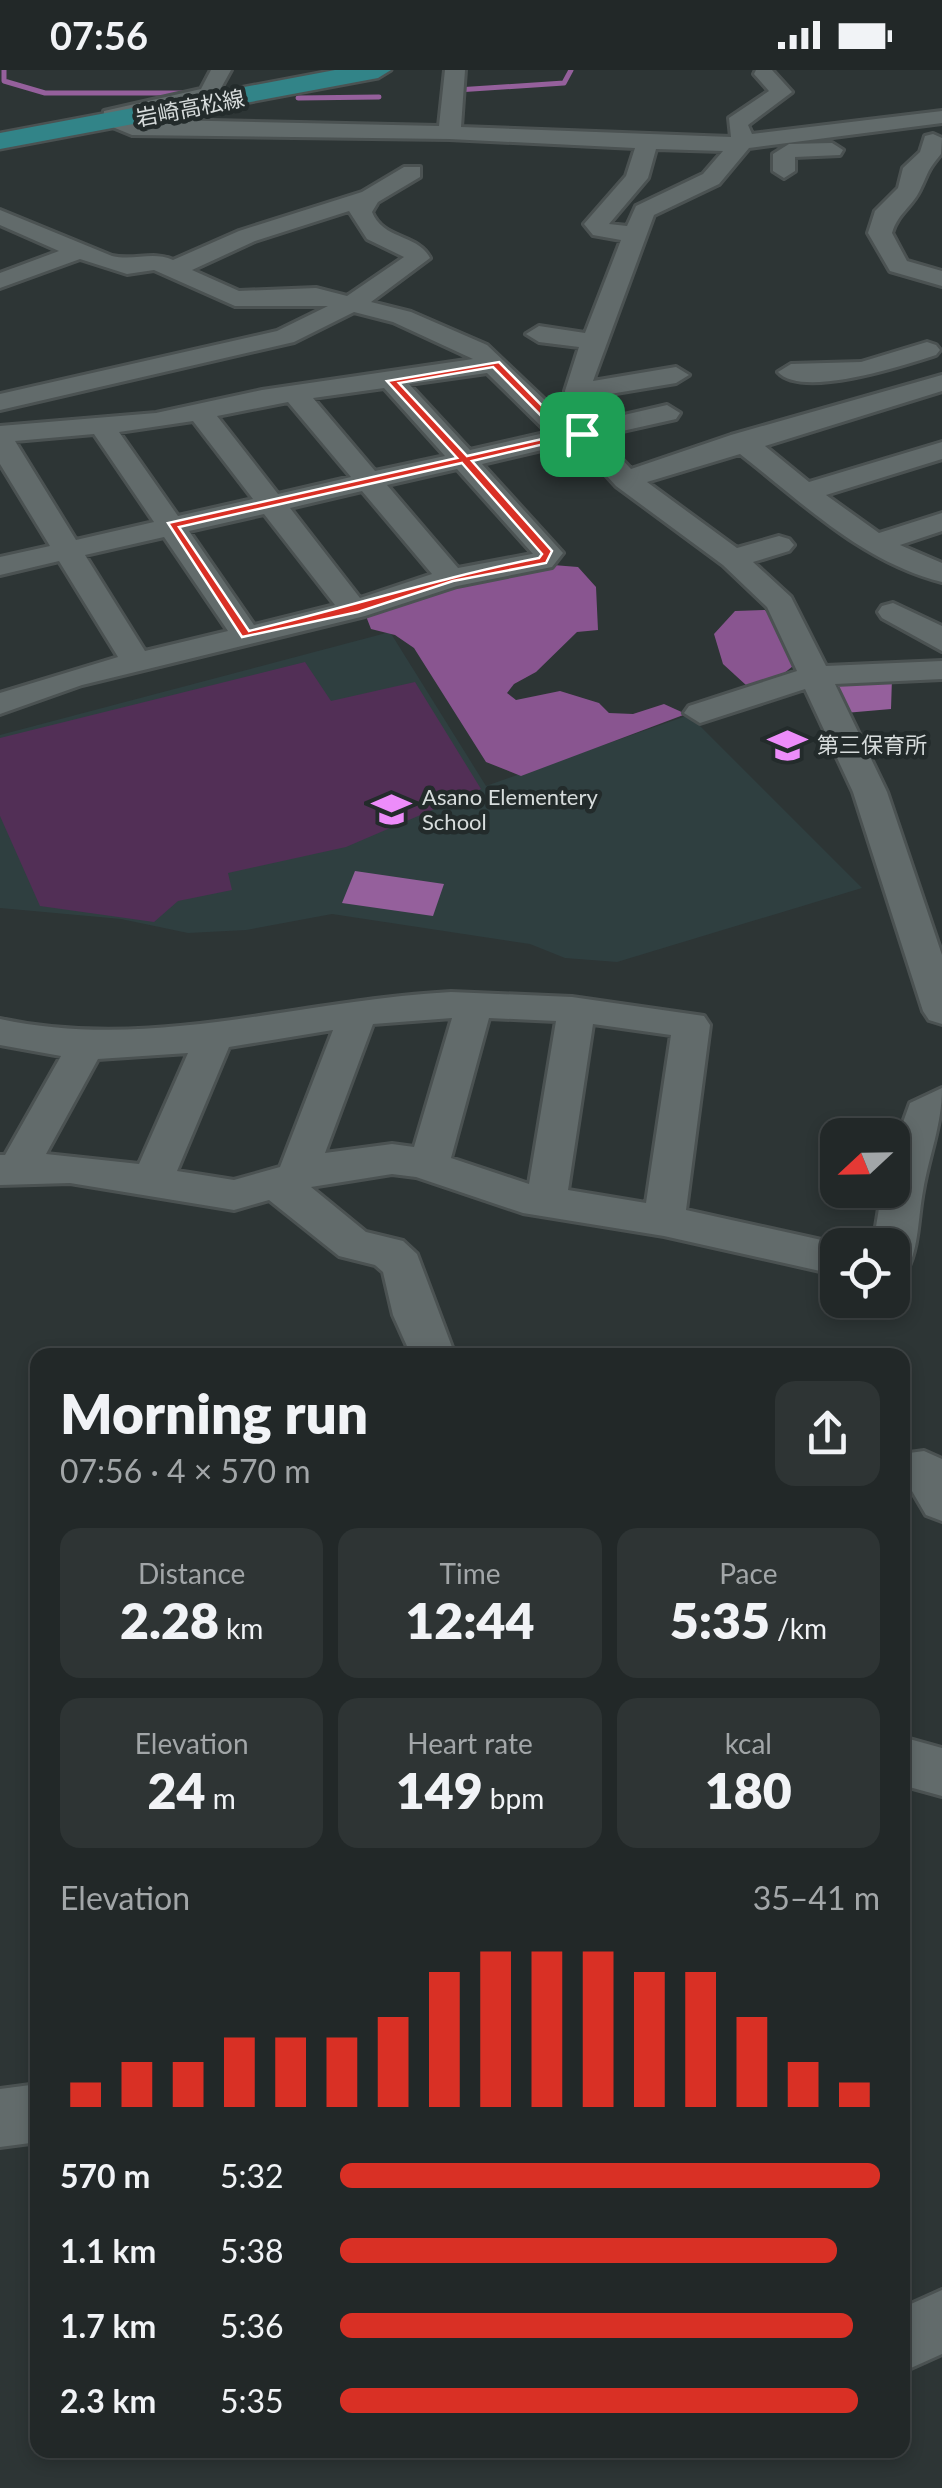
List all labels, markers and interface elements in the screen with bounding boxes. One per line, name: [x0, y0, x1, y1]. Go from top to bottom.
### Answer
text: 07:56: [50, 12, 148, 58]
street label: 岩崎高松線: [133, 84, 246, 131]
pin: [540, 392, 625, 477]
icon: arrive: [555, 407, 610, 462]
school or university icon: 第三保育所: [766, 724, 808, 766]
place label: 第三保育所: [817, 731, 927, 758]
place label: Asano Elementery School: [422, 783, 598, 835]
school or university icon: Asano Elementery School: [371, 789, 413, 831]
north arrow: [820, 1118, 910, 1208]
map controls: [820, 1118, 910, 1318]
button: locate: [820, 1228, 910, 1318]
text: Morning run: [60, 1380, 368, 1446]
button: share: [775, 1381, 880, 1486]
text: 07:56 · 4 × 570 m: [60, 1451, 311, 1490]
text: Distance: [138, 1556, 245, 1590]
text: Time: [440, 1556, 500, 1590]
text: Pace: [719, 1556, 777, 1590]
text: 2.28: [120, 1590, 219, 1650]
text: 12:44: [405, 1590, 535, 1650]
text: 5:35: [670, 1590, 770, 1650]
text: km: [219, 1611, 263, 1645]
text: /km: [770, 1611, 827, 1645]
text: Elevation: [135, 1726, 249, 1760]
text: Heart rate: [407, 1726, 533, 1760]
text: kcal: [725, 1726, 772, 1760]
text: 24: [148, 1760, 206, 1820]
text: 149: [396, 1760, 483, 1820]
text: 180: [705, 1760, 792, 1820]
text: m: [206, 1781, 236, 1815]
text: bpm: [483, 1781, 544, 1815]
text: Elevation: [60, 1878, 190, 1917]
text: 35–41 m: [753, 1878, 880, 1917]
text: 570 m: [60, 2156, 150, 2195]
text: 5:32: [220, 2156, 284, 2195]
text: 1.1 km: [60, 2231, 156, 2270]
text: 5:38: [220, 2231, 284, 2270]
text: 1.7 km: [60, 2306, 156, 2345]
text: 5:36: [220, 2306, 284, 2345]
text: 2.3 km: [60, 2381, 156, 2420]
text: 5:35: [220, 2381, 284, 2420]

